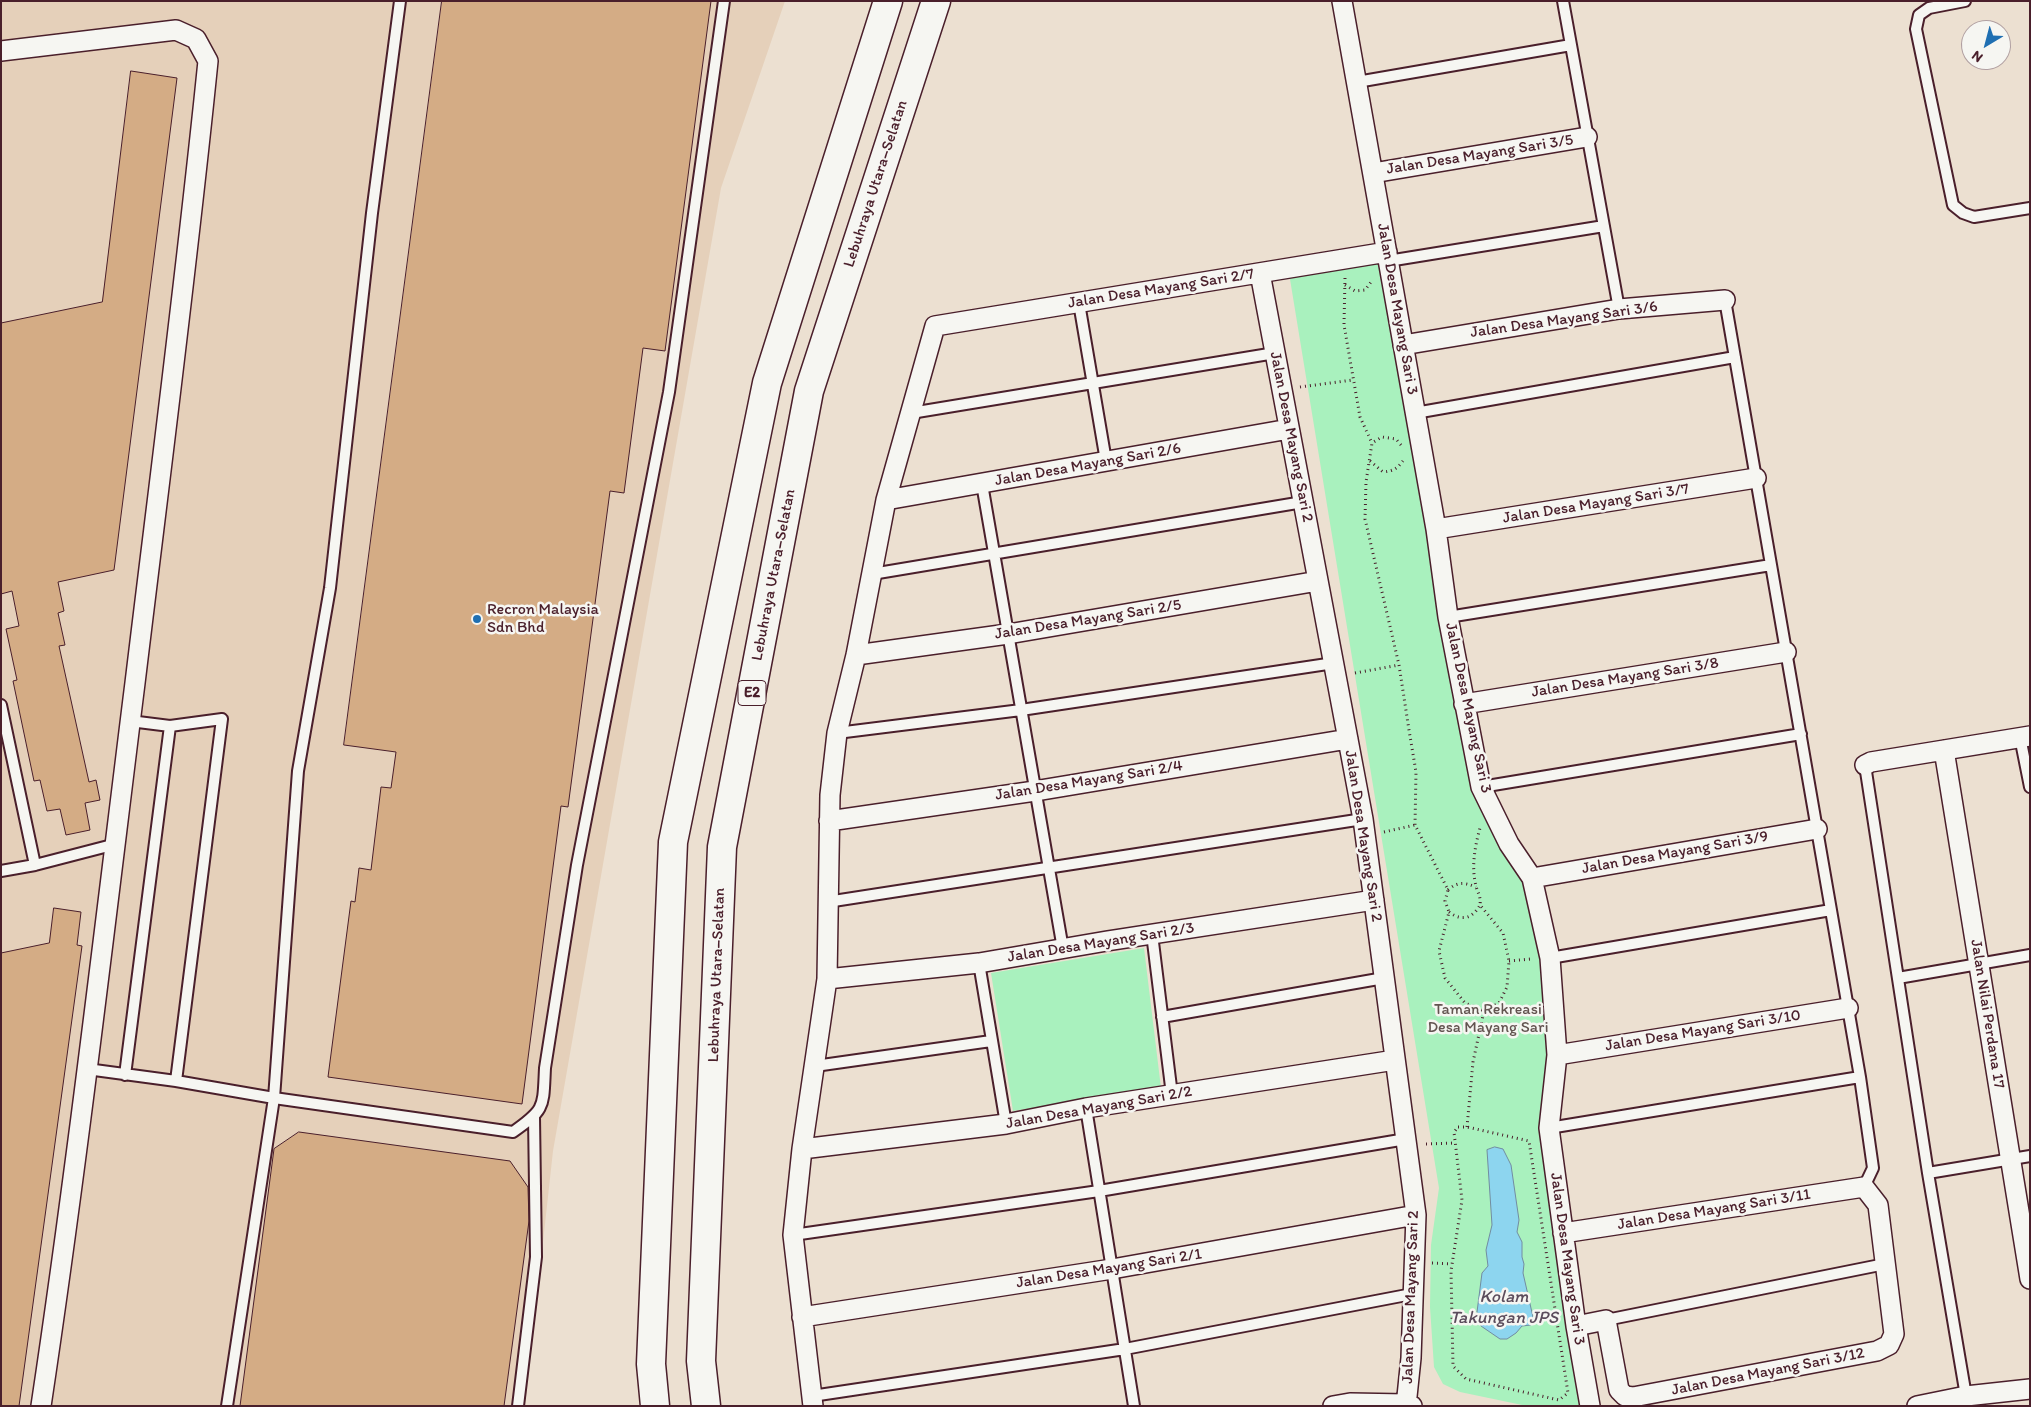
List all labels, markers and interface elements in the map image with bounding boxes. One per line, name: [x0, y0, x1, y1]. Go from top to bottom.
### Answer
north arrow: [1961, 20, 2011, 70]
text: N: [1968, 47, 1986, 66]
street label: Lebuhraya Utara–Selatan: [840, 98, 912, 270]
street label: Jalan Desa Mayang Sari 3/5: [1385, 131, 1575, 179]
street label: Jalan Desa Mayang Sari 3: [1372, 222, 1422, 396]
street label: Jalan Desa Mayang Sari 2/7: [1067, 265, 1255, 313]
street label: Jalan Desa Mayang Sari 3/6: [1469, 297, 1659, 343]
street label: Jalan Desa Mayang Sari 2: [1265, 350, 1317, 524]
street label: Jalan Desa Mayang Sari 2/6: [993, 439, 1183, 491]
street label: Jalan Desa Mayang Sari 3/7: [1501, 480, 1691, 528]
street label: Lebuhraya Utara–Selatan: [748, 487, 800, 663]
street label: Jalan Desa Mayang Sari 2/5: [993, 596, 1183, 644]
place label: Recron Malaysia Sdn Bhd: [487, 600, 599, 638]
marker: Recron Malaysia Sdn Bhd: [471, 613, 483, 625]
street label: Jalan Desa Mayang Sari 3: [1441, 621, 1495, 795]
street label: Jalan Desa Mayang Sari 3/8: [1530, 654, 1720, 702]
road number: E2: [738, 680, 766, 706]
street label: Jalan Desa Mayang Sari 2: [1340, 749, 1386, 923]
street label: Jalan Desa Mayang Sari 2/4: [994, 757, 1184, 805]
street label: Jalan Desa Mayang Sari 3/9: [1580, 827, 1770, 879]
street label: Lebuhraya Utara–Selatan: [704, 887, 730, 1063]
street label: Jalan Desa Mayang Sari 2/3: [1006, 919, 1196, 967]
street label: Jalan Nilai Perdana 17: [1966, 938, 2008, 1090]
park label: Taman Rekreasi Desa Mayang Sari: [1427, 1000, 1549, 1038]
street label: Jalan Desa Mayang Sari 3/10: [1604, 1006, 1802, 1056]
street label: Jalan Desa Mayang Sari 2/2: [1004, 1082, 1194, 1134]
street label: Jalan Desa Mayang Sari 3: [1545, 1172, 1589, 1346]
street label: Jalan Desa Mayang Sari 3/11: [1616, 1185, 1812, 1235]
street label: Jalan Desa Mayang Sari 2: [1398, 1210, 1424, 1384]
street label: Jalan Desa Mayang Sari 2/1: [1015, 1245, 1203, 1293]
water label: Kolam Takungan JPS: [1450, 1286, 1558, 1328]
street label: Jalan Desa Mayang Sari 3/12: [1670, 1344, 1866, 1400]

